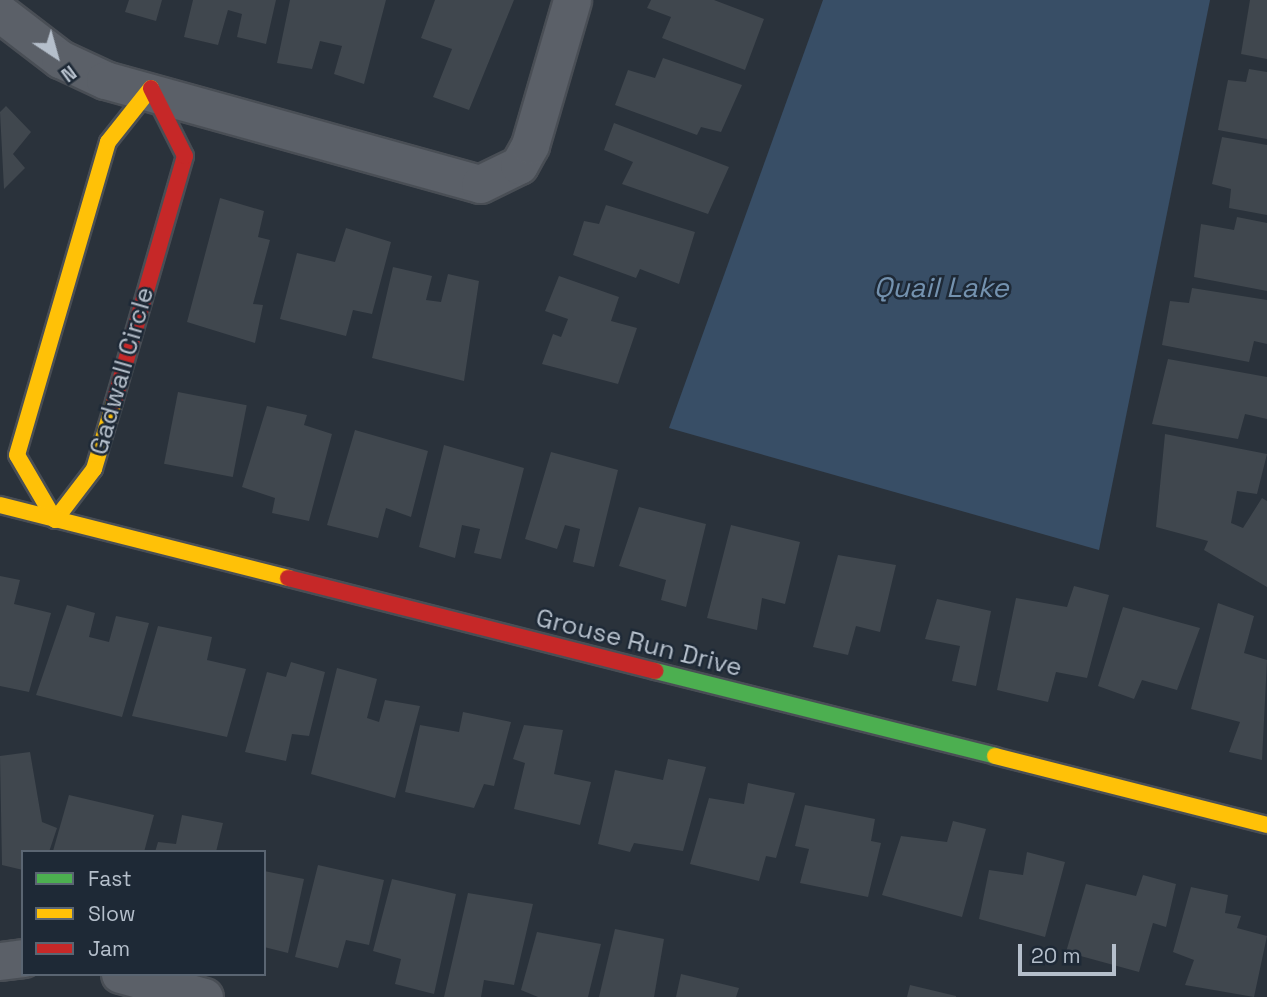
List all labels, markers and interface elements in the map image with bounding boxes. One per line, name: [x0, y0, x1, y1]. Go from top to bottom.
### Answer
north arrow: [21, 21, 91, 91]
text: N: [56, 60, 81, 87]
water label: Quail Lake: [873, 270, 1009, 304]
street label: Gadwall Circle: [83, 283, 161, 459]
street label: Grouse Run Drive: [533, 602, 745, 684]
legend: [21, 850, 266, 976]
text: Fast: [88, 865, 132, 892]
text: Slow: [88, 900, 136, 927]
scale bar: [1022, 930, 1120, 974]
text: Jam: [88, 935, 130, 962]
text: 20 m: [1031, 942, 1081, 969]

